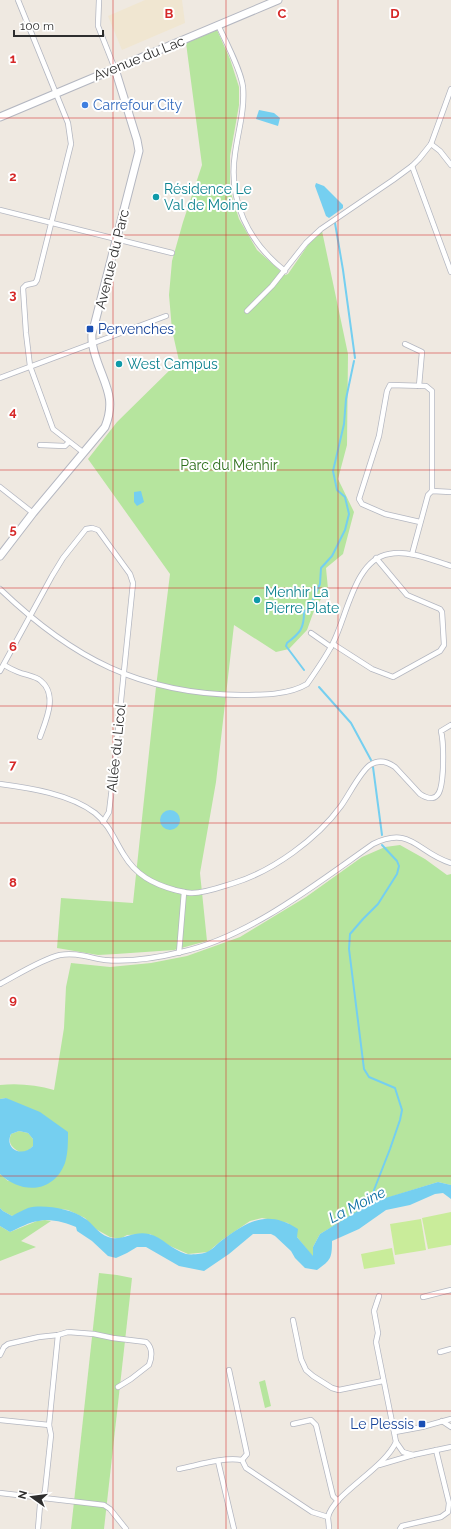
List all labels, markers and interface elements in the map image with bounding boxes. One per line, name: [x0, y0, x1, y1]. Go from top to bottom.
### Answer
text: B: [165, 6, 174, 21]
text: C: [278, 6, 287, 21]
text: D: [390, 6, 400, 21]
scale bar: [14, 12, 103, 38]
text: 100 m: [20, 19, 54, 33]
street label: Avenue du Lac: [91, 32, 187, 84]
text: 1: [10, 51, 17, 66]
place label: Carrefour City: [93, 97, 183, 113]
marker: Carrefour City: [80, 100, 90, 110]
text: 2: [9, 169, 17, 184]
place label: Résidence Le Val de Moine: [164, 181, 252, 213]
marker: Résidence Le Val de Moine: [151, 192, 161, 202]
street label: Avenue du Parc: [92, 207, 132, 310]
text: 3: [9, 287, 17, 302]
place label: Pervenches: [98, 321, 174, 337]
marker: Pervenches: [85, 324, 95, 334]
place label: West Campus: [127, 356, 218, 372]
marker: West Campus: [114, 359, 124, 369]
text: 4: [9, 404, 17, 419]
park label: Parc du Menhir: [180, 457, 278, 473]
text: 5: [9, 522, 17, 537]
place label: Menhir La Pierre Plate: [265, 584, 339, 616]
marker: Menhir La Pierre Plate: [252, 595, 262, 605]
text: 6: [9, 639, 17, 654]
street label: Allée du Licol: [103, 703, 129, 793]
text: 7: [9, 757, 17, 772]
text: 8: [9, 875, 17, 890]
text: 9: [9, 992, 17, 1007]
water label: La Moine: [326, 1183, 388, 1227]
place label: Le Plessis: [350, 1416, 414, 1432]
marker: Le Plessis: [417, 1419, 427, 1429]
north arrow: [12, 1477, 52, 1517]
text: N: [15, 1489, 30, 1500]

